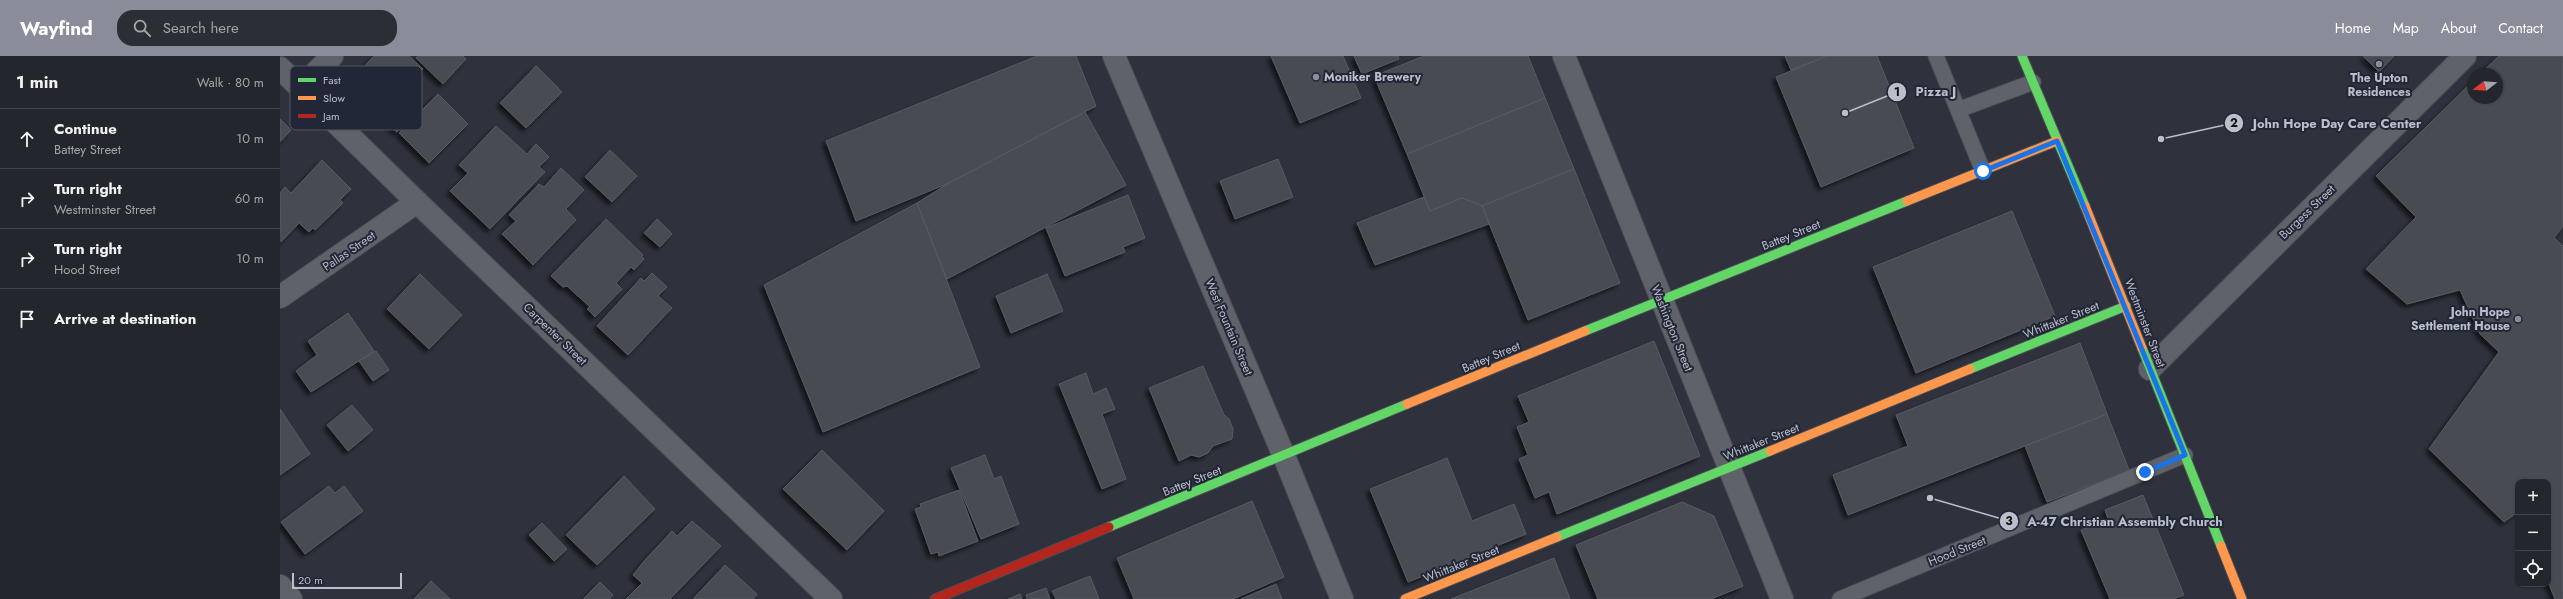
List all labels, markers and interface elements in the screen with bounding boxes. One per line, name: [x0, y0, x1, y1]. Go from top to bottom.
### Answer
search box: [117, 10, 397, 46]
text: Wayfind: [20, 15, 93, 42]
icon: search: [131, 17, 153, 39]
text: Search here: [163, 17, 239, 39]
text: Home: [2335, 18, 2371, 38]
text: Map: [2393, 18, 2419, 38]
text: About: [2441, 18, 2476, 38]
text: Contact: [2498, 18, 2543, 38]
marker: The Upton Residences: [2374, 59, 2384, 69]
legend: [290, 66, 422, 130]
place label: Moniker Brewery: [1324, 68, 1422, 86]
north arrow: [2467, 68, 2503, 104]
place label: The Upton Residences: [2348, 69, 2411, 101]
text: 1 min: [16, 70, 58, 94]
text: Fast: [323, 72, 341, 88]
marker: Moniker Brewery: [1311, 72, 1321, 82]
text: Walk · 80 m: [197, 73, 264, 92]
callout: Pizza J: [1887, 79, 1964, 104]
text: Pizza J: [1916, 82, 1956, 101]
text: 1: [1894, 83, 1900, 101]
text: Slow: [323, 90, 345, 106]
text: Jam: [321, 108, 340, 124]
callout: John Hope Day Care Center: [2224, 110, 2429, 135]
text: 2: [2230, 114, 2238, 132]
text: John Hope Day Care Center: [2250, 114, 2422, 133]
text: Continue: [54, 118, 117, 140]
icon: ahead: [16, 128, 38, 150]
text: 10 m: [236, 129, 264, 148]
text: Battey Street: [54, 140, 121, 159]
route start: [1974, 162, 1992, 180]
text: Turn right: [54, 178, 122, 200]
street label: Burgess Street: [2275, 180, 2339, 243]
icon: right: [16, 188, 38, 210]
text: 60 m: [235, 189, 264, 208]
text: Westminster Street: [54, 200, 156, 219]
street label: Battey Street: [1759, 215, 1823, 255]
street label: Pallas Street: [319, 227, 379, 275]
text: Turn right: [54, 238, 122, 260]
icon: right: [16, 248, 38, 270]
text: 10 m: [236, 249, 264, 268]
text: Hood Street: [54, 260, 120, 279]
street label: West Fountain Street: [1200, 276, 1258, 378]
street label: Westminster Street: [2120, 276, 2170, 370]
street label: Washington Street: [1646, 282, 1698, 374]
street label: Whittaker Street: [2020, 297, 2102, 343]
street label: Carpenter Street: [519, 299, 591, 369]
place label: John Hope Settlement House: [2411, 303, 2510, 335]
icon: arrive: [16, 308, 38, 330]
text: Arrive at destination: [54, 308, 196, 330]
marker: John Hope Settlement House: [2513, 314, 2523, 324]
street label: Battey Street: [1459, 337, 1523, 377]
street label: Whittaker Street: [1720, 419, 1802, 465]
street label: Battey Street: [1160, 461, 1224, 501]
route end: [2136, 463, 2154, 481]
map controls: [2515, 479, 2551, 587]
button: +: [2515, 479, 2551, 515]
callout: A-47 Christian Assembly Church: [1999, 509, 2231, 534]
text: 3: [2005, 512, 2013, 530]
text: A-47 Christian Assembly Church: [2026, 512, 2223, 531]
button: −: [2515, 515, 2551, 551]
street label: Hood Street: [1925, 531, 1989, 571]
street label: Whittaker Street: [1420, 541, 1502, 587]
button: locate: [2515, 551, 2551, 587]
scale bar: [292, 571, 402, 590]
text: 20 m: [298, 572, 323, 588]

